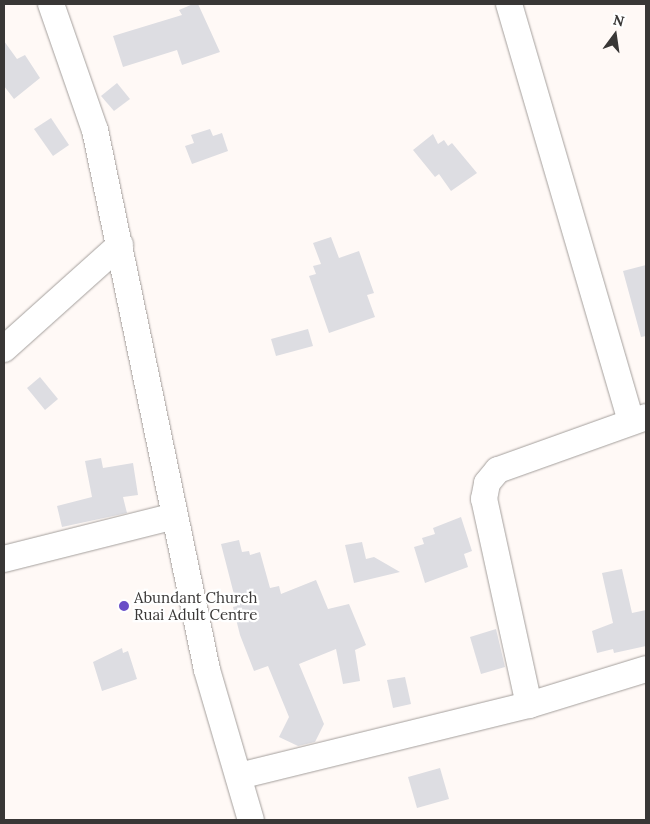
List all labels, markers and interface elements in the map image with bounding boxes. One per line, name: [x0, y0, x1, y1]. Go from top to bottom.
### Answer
north arrow: [590, 10, 640, 60]
text: N: [611, 10, 626, 30]
place label: Abundant Church Ruai Adult Centre: [134, 588, 257, 623]
marker: Abundant Church Ruai Adult Centre: [118, 600, 130, 612]

